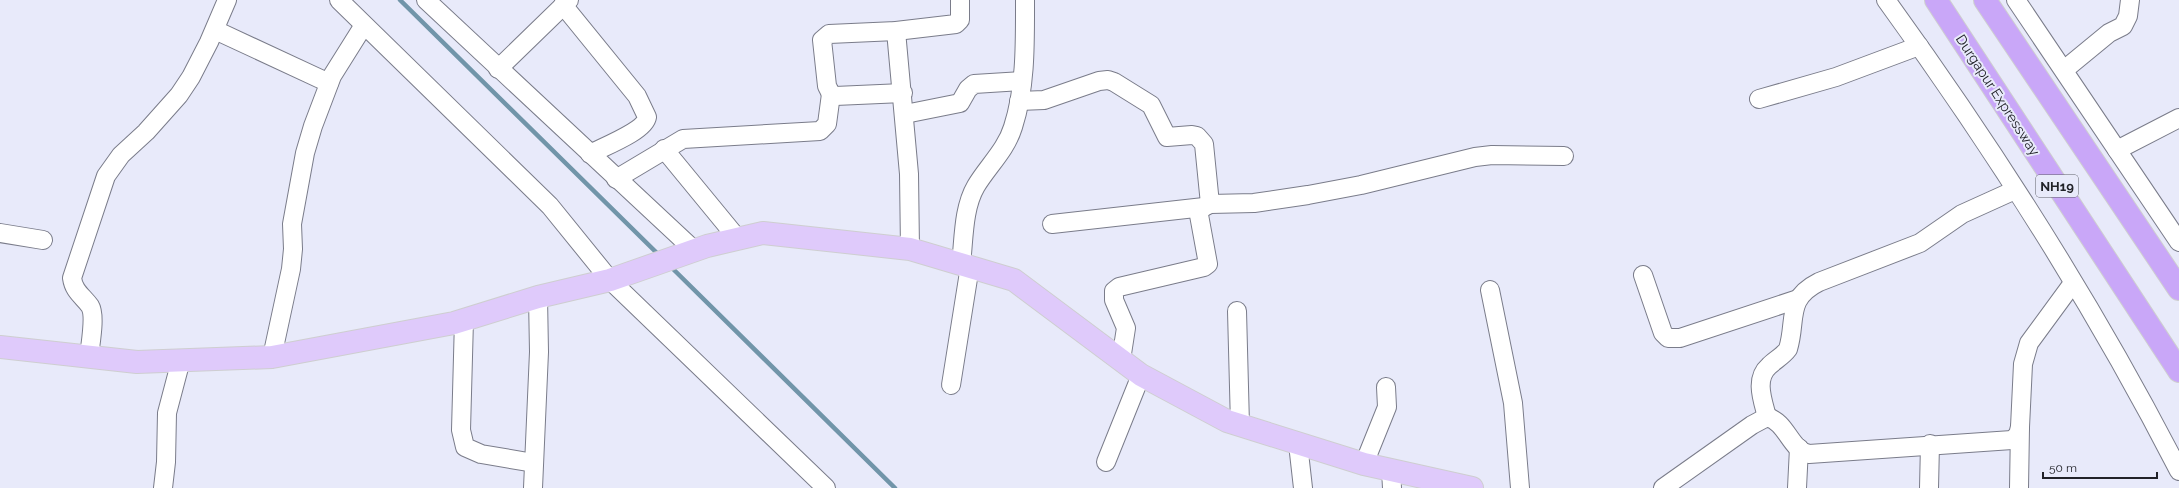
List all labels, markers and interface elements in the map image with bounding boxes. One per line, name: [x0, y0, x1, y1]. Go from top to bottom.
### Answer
street label: Durgapur Expressway: [1953, 31, 2043, 159]
road number: NH19: [2036, 175, 2078, 197]
scale bar: [2043, 454, 2157, 480]
text: 50 m: [2049, 461, 2077, 475]

